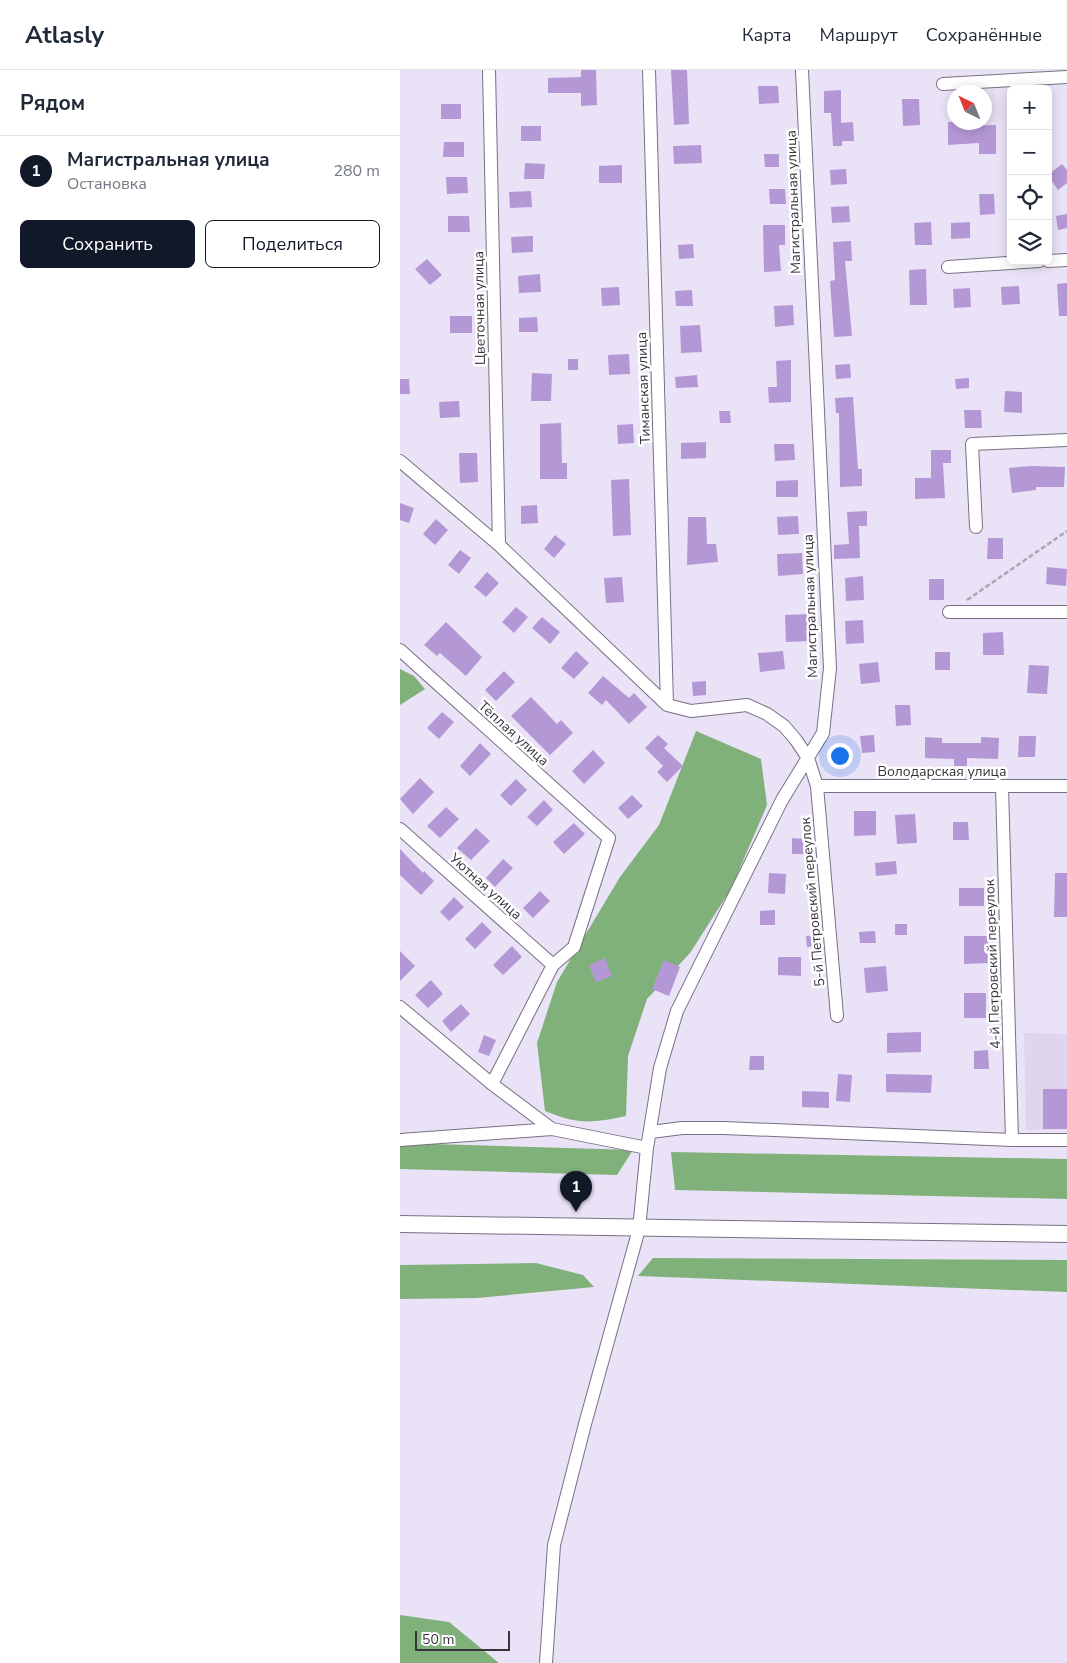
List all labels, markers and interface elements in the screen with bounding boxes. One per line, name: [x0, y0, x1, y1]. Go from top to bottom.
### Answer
text: Atlasly: [25, 19, 104, 51]
text: Карта: [742, 23, 792, 47]
text: Маршрут: [820, 23, 898, 47]
text: Сохранённые: [926, 23, 1042, 47]
north arrow: [947, 85, 992, 130]
map controls: [1007, 85, 1052, 265]
button: +: [1007, 85, 1052, 130]
text: Рядом: [20, 89, 85, 117]
street label: Магистральная улица: [781, 130, 806, 274]
button: −: [1007, 130, 1052, 175]
text: Магистральная улица: [67, 147, 270, 173]
text: 1: [31, 160, 41, 182]
text: 280 m: [333, 160, 380, 182]
text: Остановка: [67, 173, 147, 195]
button: locate: [1007, 175, 1052, 220]
button: Сохранить: [20, 220, 195, 268]
button: Поделиться: [205, 220, 380, 268]
button: layers: [1007, 220, 1052, 265]
street label: Цветочная улица: [469, 251, 490, 365]
street label: Тиманская улица: [632, 332, 655, 444]
street label: Магистральная улица: [798, 534, 823, 678]
street label: Тёплая улица: [474, 697, 553, 770]
your location: [827, 743, 853, 769]
street label: Володарская улица: [877, 762, 1007, 781]
street label: 5-й Петровский переулок: [796, 816, 829, 988]
street label: Уютная улица: [445, 848, 526, 924]
street label: 4-й Петровский переулок: [980, 878, 1005, 1049]
pin: 1: [560, 1171, 592, 1212]
scale bar: [415, 1628, 510, 1651]
text: 50 m: [422, 1630, 454, 1649]

